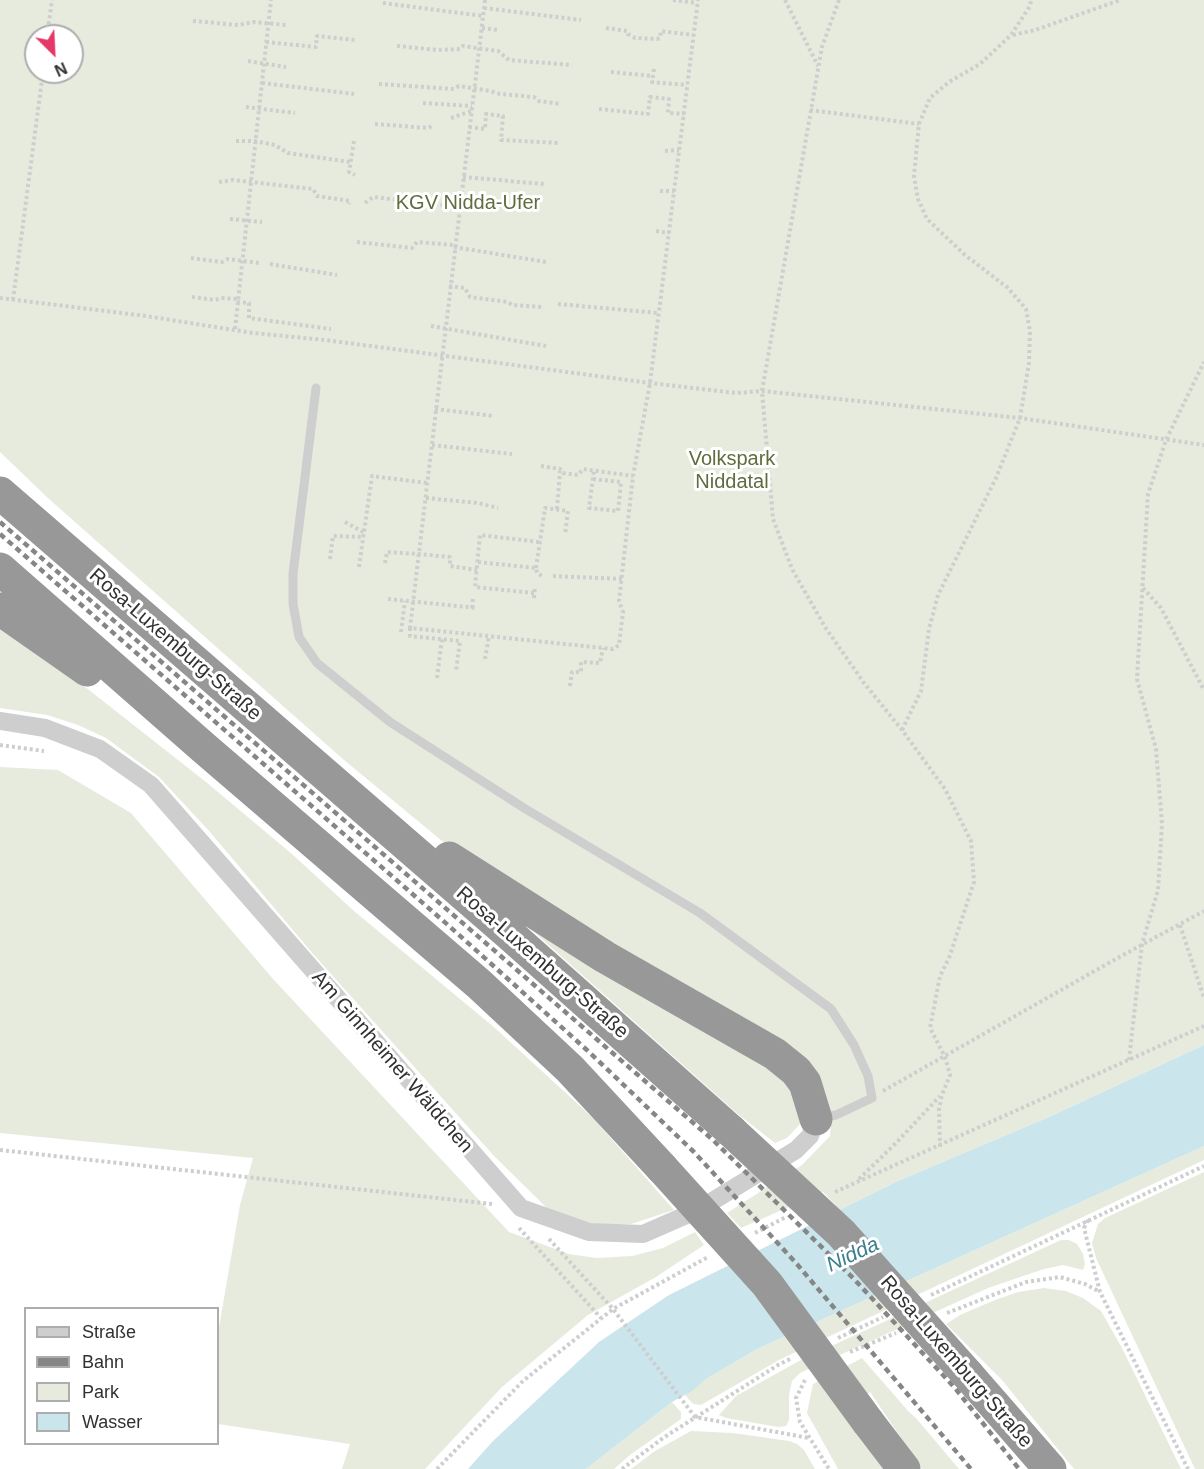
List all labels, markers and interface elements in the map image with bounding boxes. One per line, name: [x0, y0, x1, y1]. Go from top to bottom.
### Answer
north arrow: [24, 24, 84, 84]
text: N: [52, 59, 69, 79]
park label: KGV Nidda-Ufer: [396, 191, 540, 215]
park label: Volkspark Niddatal: [689, 447, 775, 494]
street label: Rosa-Luxemburg-Straße: [84, 564, 266, 726]
street label: Rosa-Luxemburg-Straße: [451, 882, 633, 1044]
street label: Am Ginnheimer Wäldchen: [306, 966, 478, 1158]
water label: Nidda: [823, 1232, 883, 1278]
street label: Rosa-Luxemburg-Straße: [875, 1271, 1037, 1453]
legend: [24, 1307, 219, 1445]
text: Straße: [82, 1322, 136, 1342]
text: Bahn: [82, 1352, 124, 1372]
text: Park: [82, 1382, 119, 1402]
text: Wasser: [82, 1412, 142, 1432]

